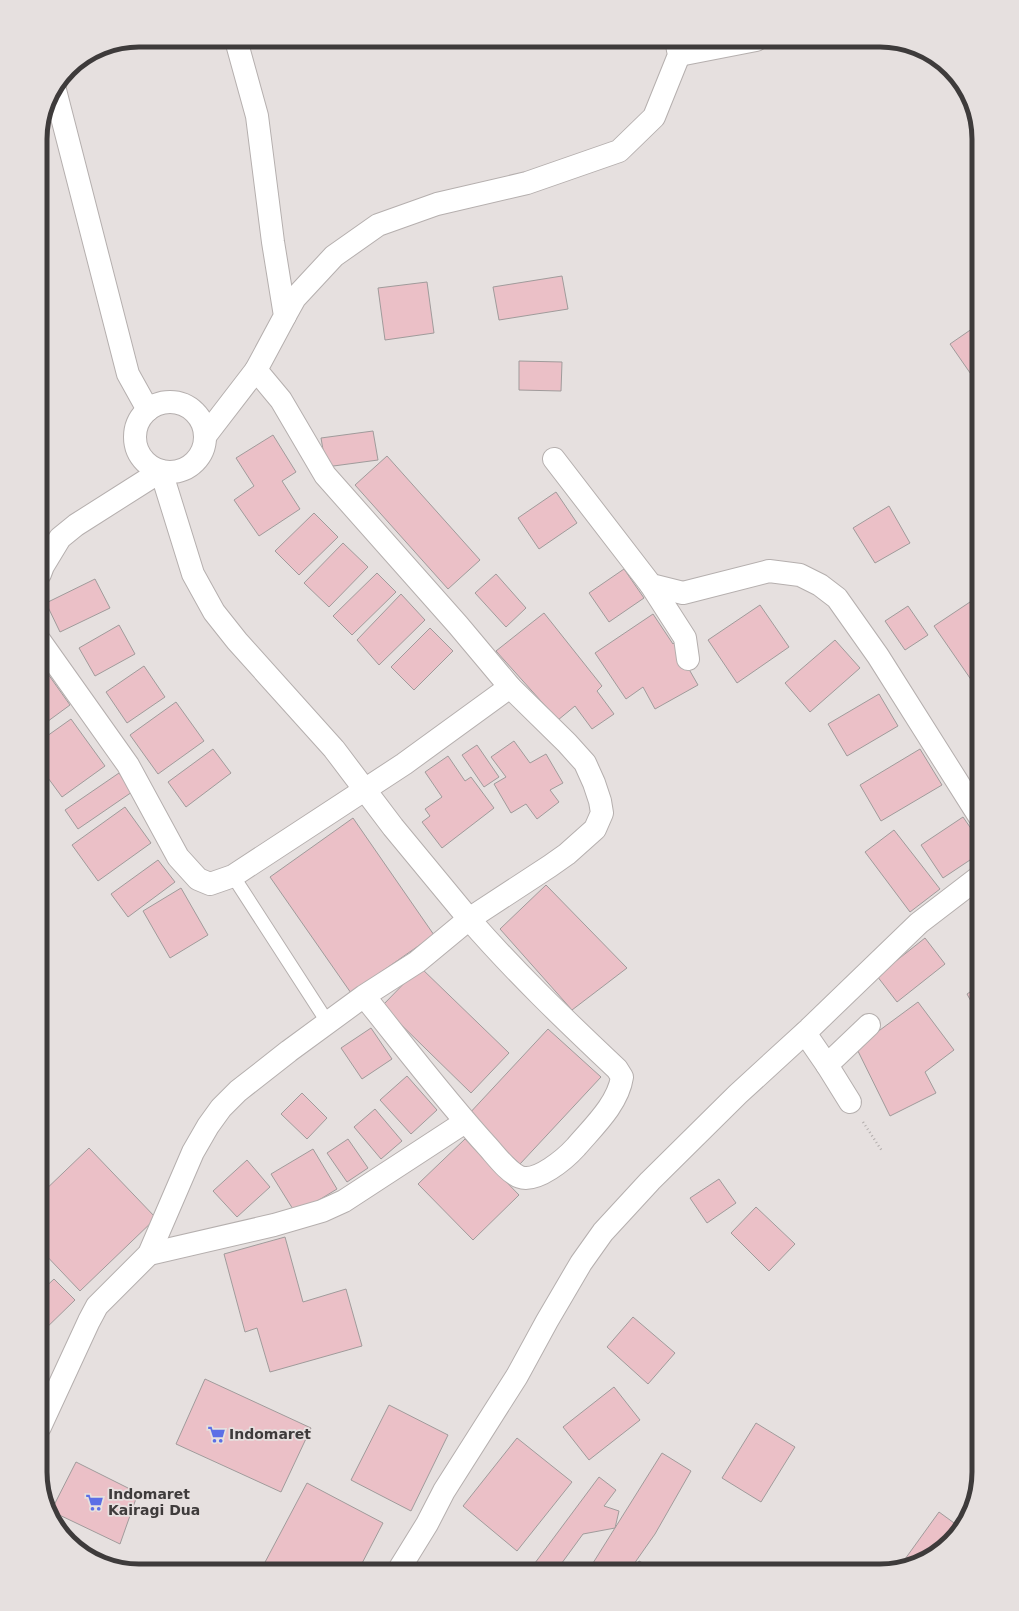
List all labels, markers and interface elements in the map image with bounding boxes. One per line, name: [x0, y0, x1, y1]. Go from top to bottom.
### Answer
supermarket icon: Indomaret: [206, 1424, 226, 1444]
place label: Indomaret: [229, 1426, 311, 1442]
place label: Indomaret Kairagi Dua: [108, 1486, 200, 1518]
supermarket icon: Indomaret Kairagi Dua: [85, 1492, 105, 1512]

